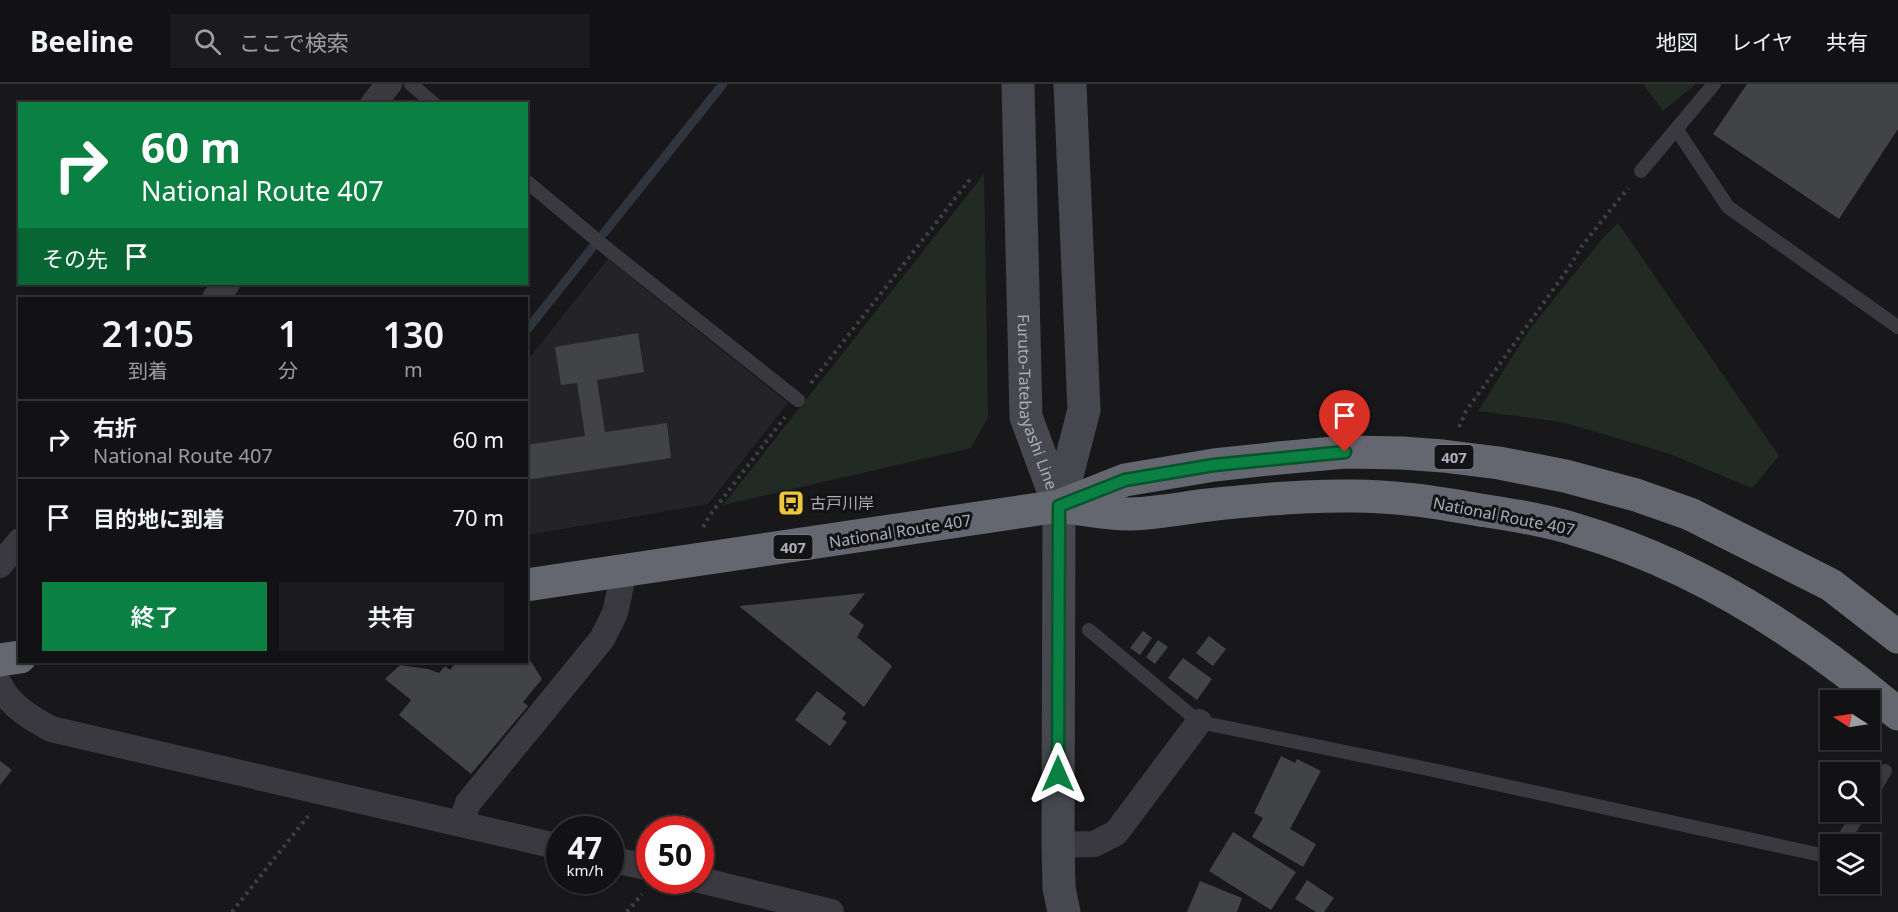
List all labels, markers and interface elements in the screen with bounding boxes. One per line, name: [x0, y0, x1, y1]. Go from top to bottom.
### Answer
search box: [170, 14, 590, 68]
text: Beeline: [30, 22, 134, 60]
icon: search: [191, 25, 224, 58]
text: ここで検索: [239, 27, 349, 57]
text: 地図: [1656, 28, 1698, 56]
text: レイヤ: [1731, 28, 1793, 56]
text: 共有: [1826, 28, 1868, 56]
text: 60 m: [141, 118, 241, 175]
icon: right: [42, 126, 120, 204]
text: National Route 407: [141, 172, 384, 209]
icon: arrive: [120, 240, 153, 273]
text: その先: [42, 243, 108, 273]
text: 21:05: [102, 309, 194, 358]
text: 1: [278, 309, 299, 358]
text: 130: [382, 310, 444, 359]
street label: Furuto-Tatebayashi Line: [1013, 314, 1063, 493]
text: m: [404, 356, 423, 383]
text: 到着: [128, 357, 168, 384]
text: 分: [278, 357, 298, 384]
pin: [1319, 390, 1370, 452]
icon: arrive: [1328, 399, 1361, 432]
text: 右折: [93, 412, 137, 442]
icon: right: [42, 423, 75, 456]
text: 60 m: [453, 424, 504, 454]
text: National Route 407: [93, 442, 273, 469]
road number: 407: [1434, 445, 1474, 469]
bus stop icon: 古戸川岸: [776, 488, 806, 518]
street label: National Route 407: [1431, 491, 1577, 541]
place label: 古戸川岸: [810, 492, 874, 514]
icon: arrive: [42, 501, 75, 534]
text: 70 m: [453, 502, 504, 532]
text: 目的地に到着: [93, 503, 225, 533]
street label: National Route 407: [827, 509, 973, 553]
road number: 407: [774, 535, 812, 559]
button: 終了: [42, 582, 267, 651]
button: 共有: [279, 582, 504, 651]
north arrow: [1820, 690, 1880, 750]
map controls: [1820, 690, 1880, 894]
position arrow: [1026, 742, 1090, 806]
button: search: [1820, 762, 1880, 822]
speed limit sign: 50: [636, 816, 714, 894]
text: 47: [568, 827, 602, 868]
button: layers: [1820, 834, 1880, 894]
text: km/h: [567, 860, 603, 880]

